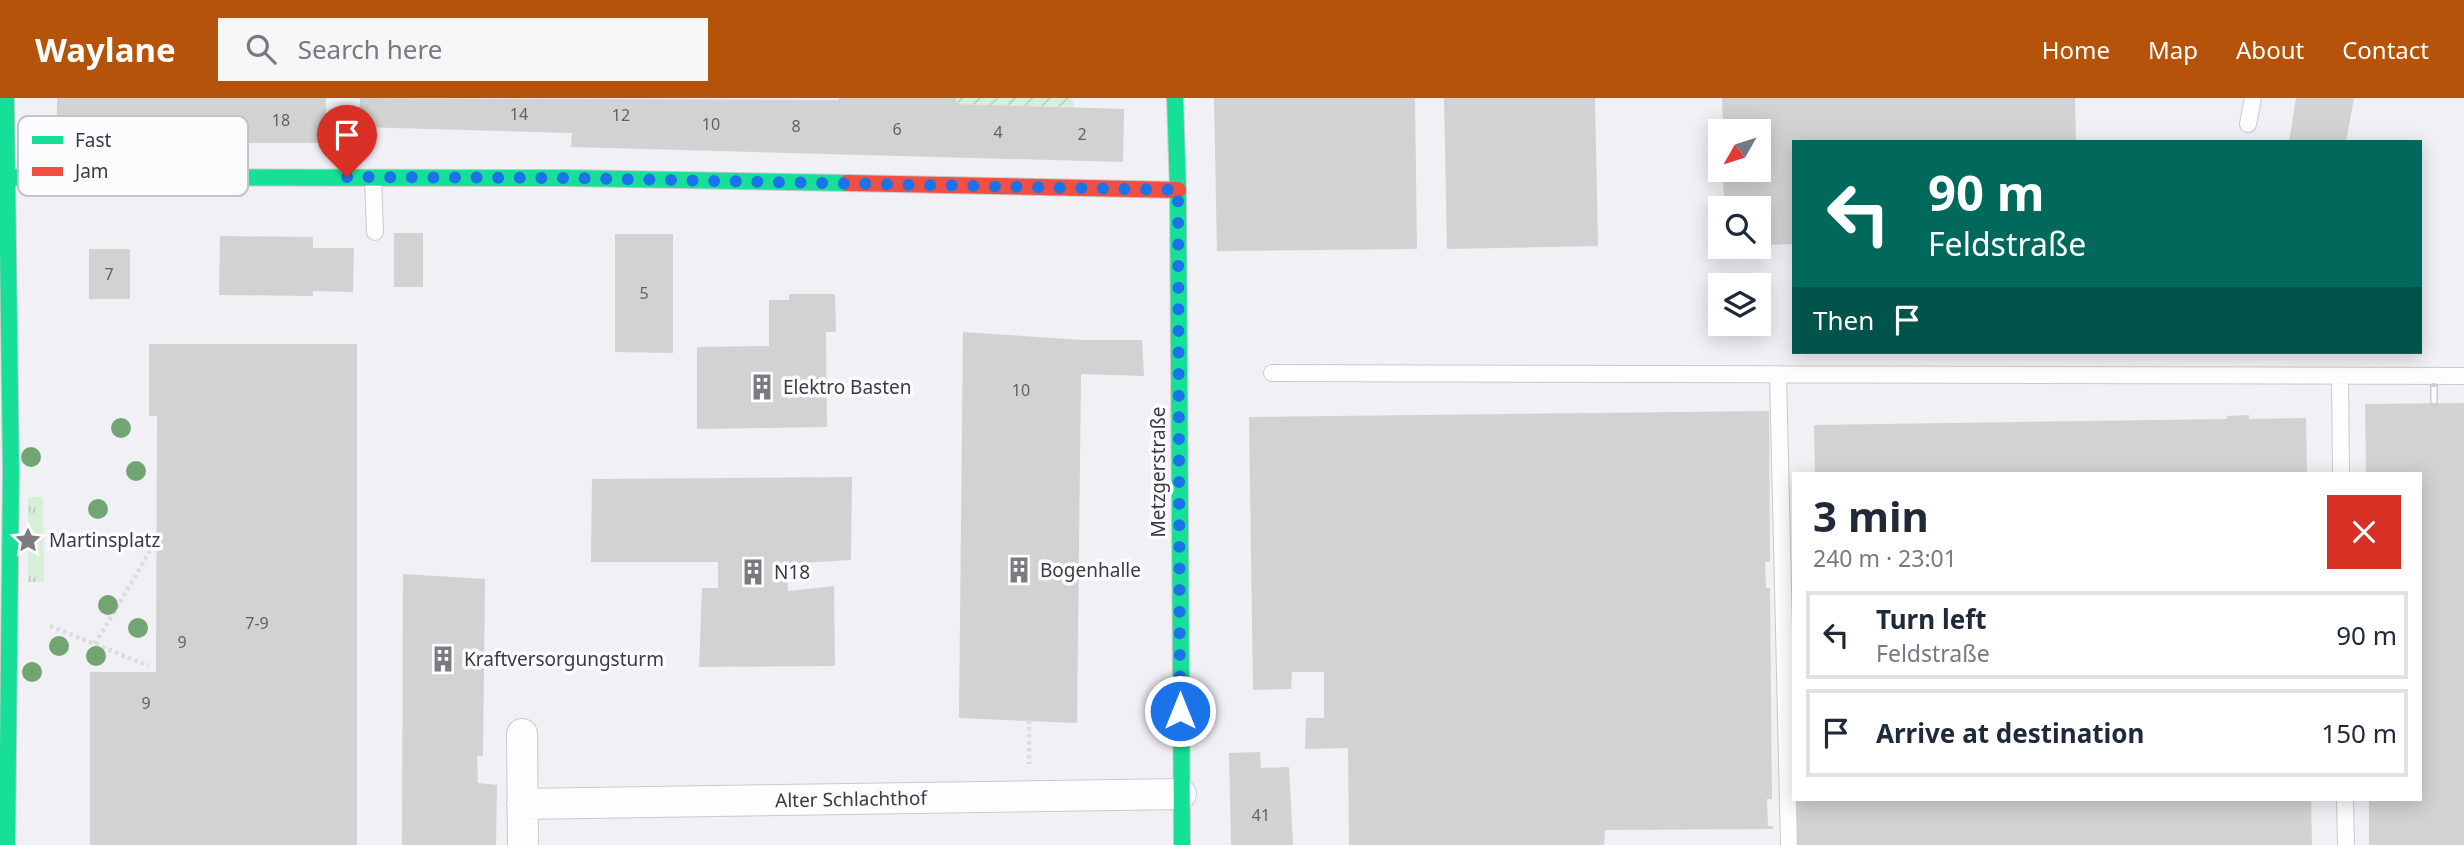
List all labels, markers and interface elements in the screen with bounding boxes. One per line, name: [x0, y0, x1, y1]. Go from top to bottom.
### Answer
search box: [218, 18, 708, 81]
text: Waylane: [35, 27, 176, 72]
icon: search: [242, 30, 280, 68]
text: Search here: [298, 31, 442, 67]
text: Home: [2042, 33, 2110, 66]
text: Map: [2148, 33, 2198, 66]
text: About: [2236, 33, 2304, 66]
text: Contact: [2342, 33, 2429, 66]
house number: 14: [510, 103, 528, 125]
house number: 12: [612, 104, 630, 126]
pin: [317, 105, 377, 177]
house number: 18: [272, 109, 290, 131]
house number: 10: [702, 113, 720, 135]
house number: 8: [791, 115, 801, 137]
legend: [18, 116, 248, 196]
icon: arrive: [328, 116, 366, 154]
house number: 6: [892, 118, 902, 140]
north arrow: [1708, 119, 1771, 182]
map controls: [1708, 119, 1771, 336]
house number: 4: [993, 121, 1003, 143]
house number: 2: [1077, 123, 1087, 145]
text: Fast: [75, 127, 112, 153]
text: Jam: [73, 158, 109, 184]
text: 90 m: [1928, 159, 2045, 225]
icon: left: [1813, 168, 1904, 259]
button: search: [1708, 196, 1771, 259]
text: Feldstraße: [1928, 222, 2086, 265]
house number: 7: [104, 263, 114, 285]
button: layers: [1708, 273, 1771, 336]
house number: 5: [639, 282, 649, 304]
icon: arrive: [1888, 301, 1926, 339]
text: Then: [1813, 302, 1874, 338]
building icon: Elektro Basten: [747, 372, 777, 402]
place label: Elektro Basten: [783, 374, 912, 400]
house number: 10: [1012, 379, 1030, 401]
street label: Metzgerstraße: [1145, 407, 1171, 537]
text: 3 min: [1813, 487, 1929, 544]
button: close: [2327, 495, 2401, 569]
place icon: Martinsplatz: [13, 525, 43, 555]
place label: Martinsplatz: [49, 527, 160, 553]
text: 240 m · 23:01: [1813, 542, 1957, 574]
building icon: Bogenhalle: [1004, 555, 1034, 585]
building icon: N18: [738, 557, 768, 587]
place label: Bogenhalle: [1040, 557, 1141, 583]
place label: N18: [774, 559, 810, 585]
text: Turn left: [1876, 601, 1987, 637]
house number: 7-9: [245, 612, 269, 634]
icon: left: [1817, 616, 1855, 654]
text: 90 m: [2336, 617, 2397, 653]
house number: 9: [177, 631, 187, 653]
text: Feldstraße: [1876, 637, 1990, 669]
building icon: Kraftversorgungsturm: [428, 644, 458, 674]
place label: Kraftversorgungsturm: [464, 646, 664, 672]
position arrow: [1143, 674, 1217, 748]
house number: 9: [141, 692, 151, 714]
icon: arrive: [1817, 714, 1855, 752]
text: Arrive at destination: [1876, 715, 2145, 751]
text: 150 m: [2321, 715, 2397, 751]
street label: Alter Schlachthof: [775, 785, 929, 813]
house number: 41: [1252, 804, 1270, 826]

